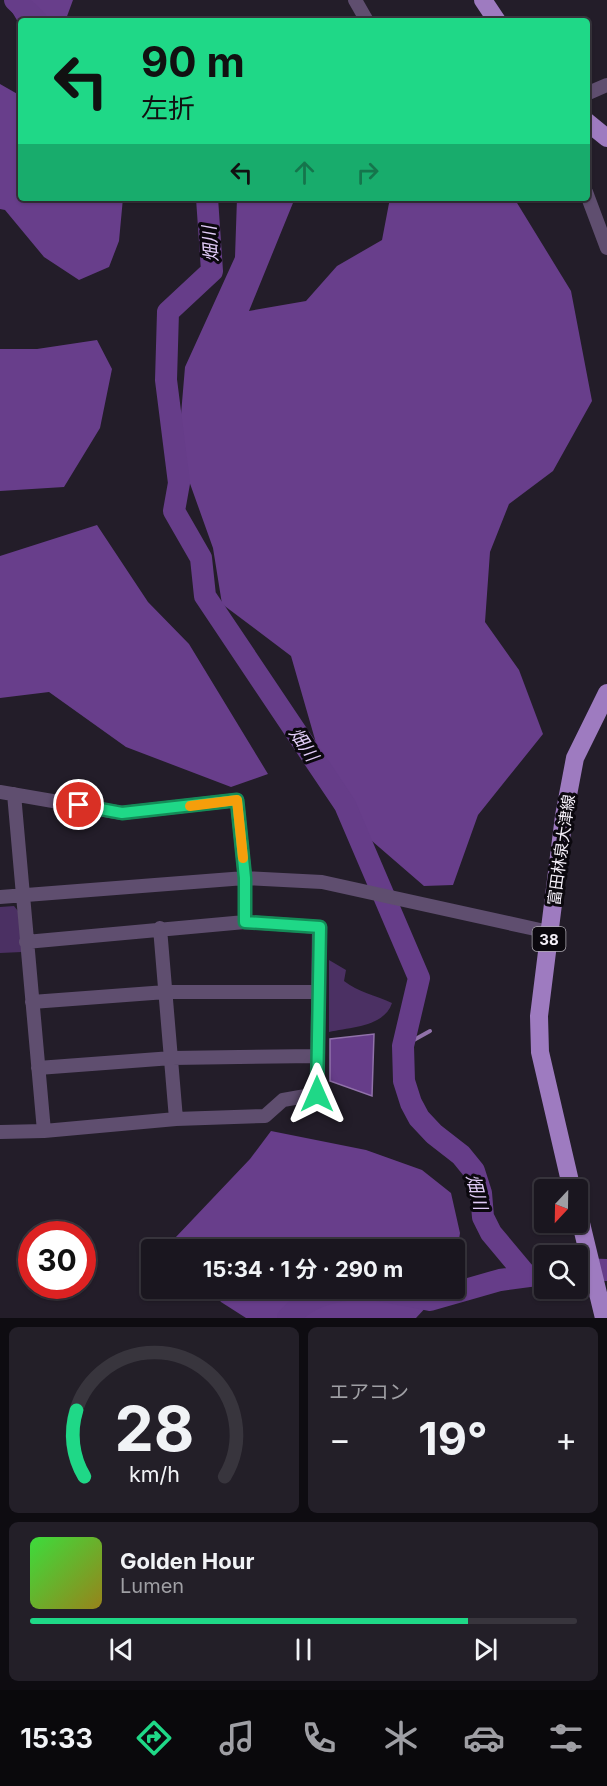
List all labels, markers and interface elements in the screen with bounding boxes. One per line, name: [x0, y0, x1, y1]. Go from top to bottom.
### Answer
text: 90 m: [141, 36, 245, 87]
icon: left: [42, 42, 120, 120]
text: 左折: [141, 92, 195, 125]
icon: left: [225, 156, 258, 189]
icon: ahead: [288, 156, 321, 189]
icon: right: [351, 156, 384, 189]
water label: 畑川: [198, 223, 222, 263]
water label: 畑川: [285, 723, 324, 766]
pin: [53, 779, 104, 830]
icon: arrive: [62, 788, 95, 821]
street label: 富田林泉大津線: [543, 793, 579, 907]
road number: 38: [532, 927, 566, 951]
position arrow: [285, 1062, 349, 1126]
water label: 畑川: [462, 1172, 492, 1214]
north arrow: [534, 1179, 588, 1233]
map controls: [534, 1179, 588, 1299]
speed limit sign: 30: [18, 1221, 96, 1299]
button: search: [534, 1245, 588, 1299]
text: 15:34 · 1 分 · 290 m: [203, 1256, 403, 1282]
text: エアコン: [329, 1380, 409, 1404]
text: 28: [114, 1391, 194, 1466]
text: 19°: [418, 1411, 488, 1466]
text: −: [329, 1419, 351, 1459]
text: +: [555, 1419, 577, 1459]
text: km/h: [129, 1461, 179, 1487]
text: Golden Hour: [120, 1548, 254, 1574]
text: Lumen: [120, 1574, 184, 1598]
icon: previous: [105, 1633, 138, 1666]
icon: pause: [287, 1633, 320, 1666]
icon: next: [469, 1633, 502, 1666]
icon: directions: [133, 1717, 175, 1759]
icon: music: [216, 1717, 258, 1759]
icon: phone: [298, 1717, 340, 1759]
icon: climate: [380, 1717, 422, 1759]
icon: car: [463, 1717, 505, 1759]
icon: filters: [545, 1717, 587, 1759]
text: 15:33: [20, 1722, 93, 1755]

